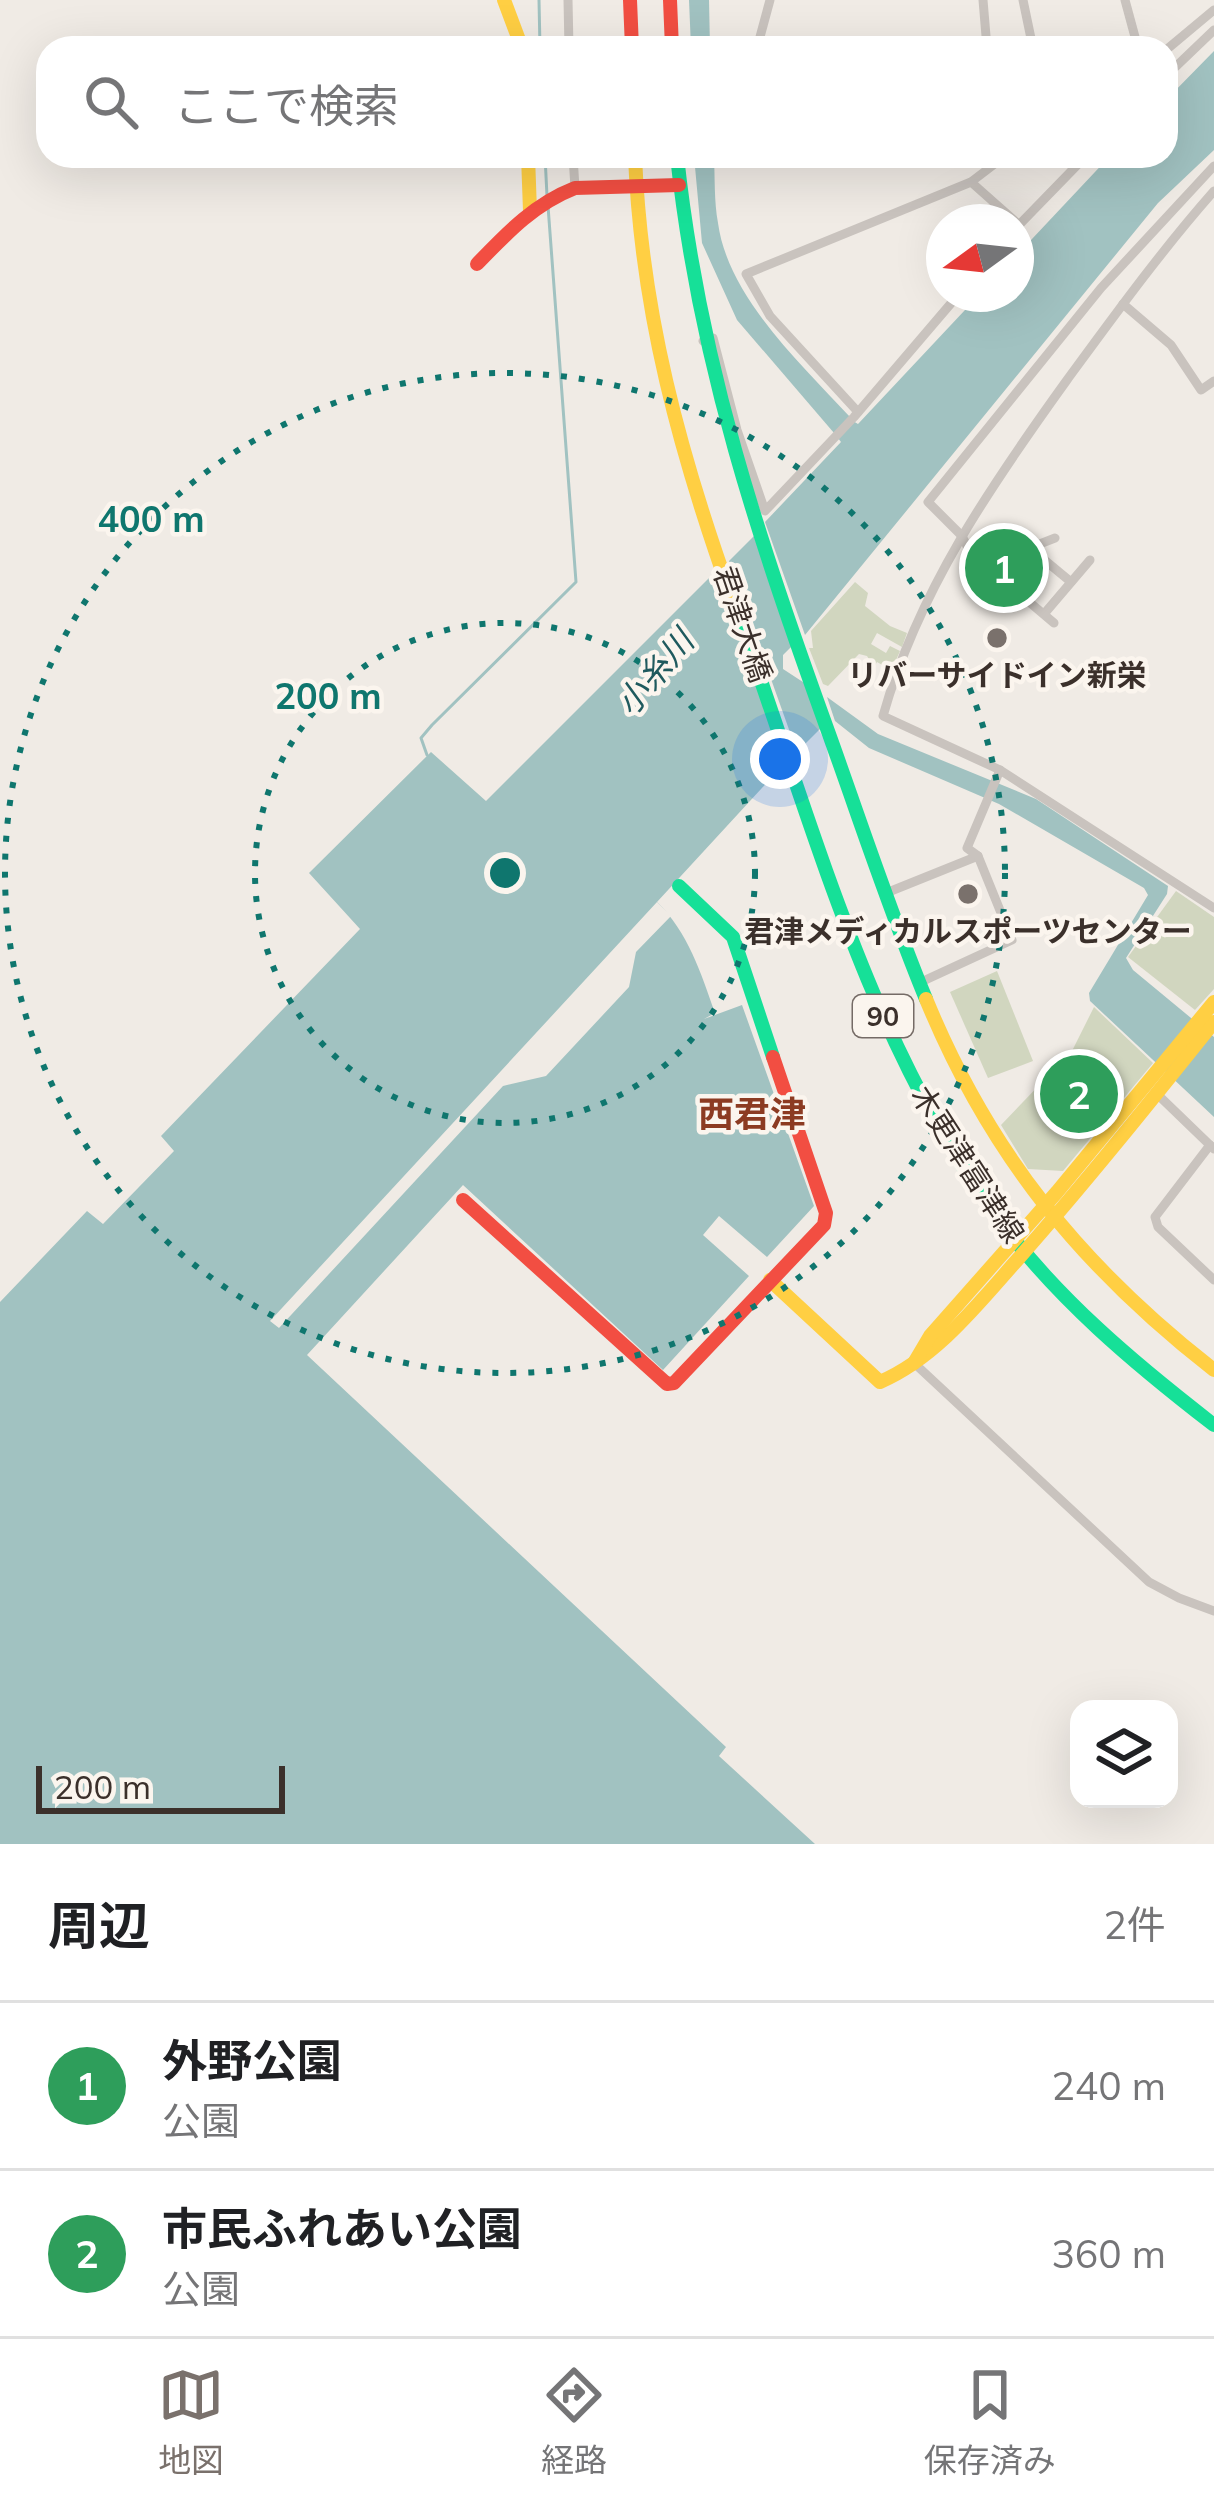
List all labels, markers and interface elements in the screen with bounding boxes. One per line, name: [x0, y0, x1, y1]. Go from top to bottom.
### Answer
search box: [36, 36, 1178, 168]
icon: search: [78, 69, 144, 135]
text: ここで検索: [174, 77, 399, 133]
north arrow: [926, 204, 1034, 312]
text: 400 m: [97, 496, 205, 541]
pin: 1: [965, 523, 1043, 613]
street label: 君津大橋: [706, 561, 780, 687]
water label: 小糸川: [606, 619, 703, 723]
marker: リバーサイドイン新栄: [984, 625, 1010, 651]
place label: リバーサイドイン新栄: [847, 656, 1147, 694]
text: 200 m: [274, 673, 382, 718]
your location: [750, 729, 810, 789]
centre of rings: [484, 852, 526, 894]
marker: 君津メディカルスポーツセンター: [955, 881, 981, 907]
place label: 君津メディカルスポーツセンター: [744, 912, 1192, 950]
road number: 90: [853, 995, 913, 1037]
pin: 2: [1040, 1049, 1118, 1139]
street label: 木更津富津線: [903, 1078, 1033, 1250]
district label: 西君津: [698, 1091, 806, 1136]
map controls: [1070, 1700, 1178, 1808]
button: layers: [1070, 1700, 1178, 1808]
scale bar: [36, 1760, 285, 1813]
text: 200 m: [54, 1766, 151, 1807]
text: 周辺: [48, 1893, 150, 1957]
text: 2件: [1104, 1900, 1166, 1949]
text: 外野公園: [162, 2032, 342, 2088]
text: 1: [75, 2061, 99, 2110]
text: 240 m: [1051, 2061, 1166, 2110]
text: 公園: [162, 2096, 240, 2145]
text: 市民ふれあい公園: [162, 2200, 522, 2256]
text: 2: [75, 2229, 99, 2278]
text: 360 m: [1051, 2229, 1166, 2278]
text: 公園: [162, 2264, 240, 2313]
tab: 地図: [158, 2362, 224, 2482]
tab: 経路: [541, 2362, 607, 2482]
tab: 保存済み: [924, 2362, 1056, 2482]

